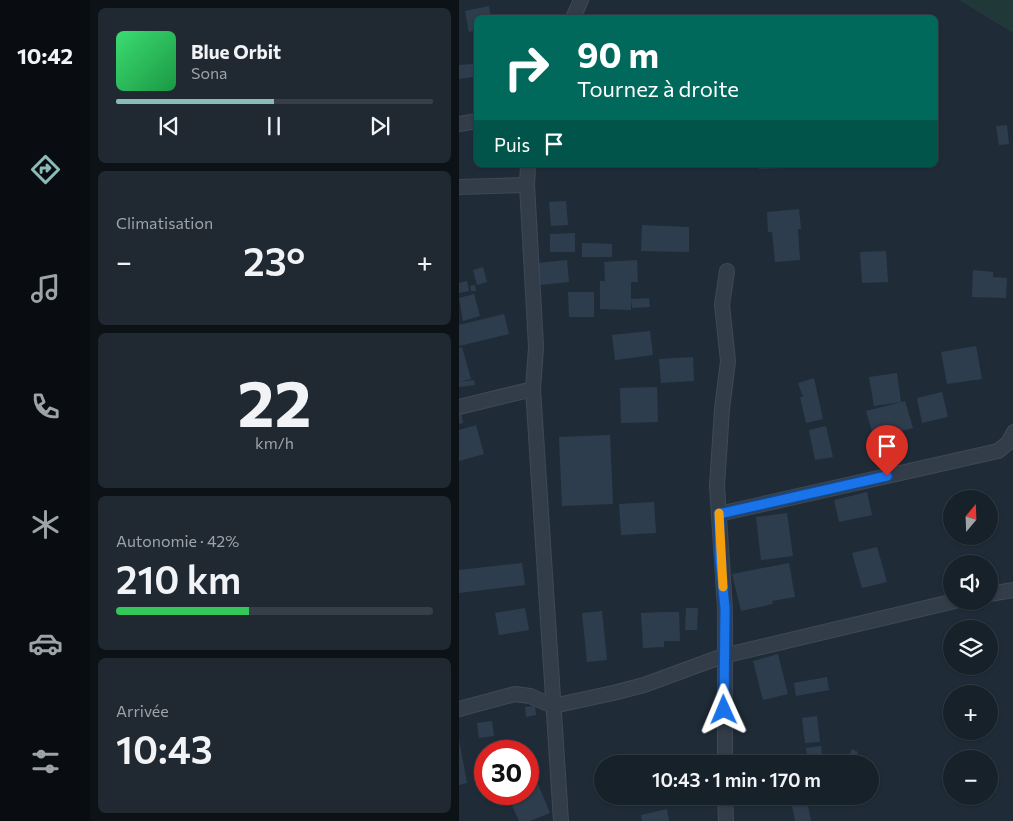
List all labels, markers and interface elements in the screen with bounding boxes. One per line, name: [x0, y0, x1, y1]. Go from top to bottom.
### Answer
text: 90 m: [577, 32, 659, 75]
icon: right: [494, 35, 559, 100]
text: Blue Orbit: [191, 40, 281, 63]
text: 10:42: [17, 42, 73, 69]
text: Sona: [191, 63, 227, 82]
text: Tournez à droite: [577, 75, 739, 102]
icon: previous: [155, 112, 183, 140]
icon: pause: [260, 112, 288, 140]
icon: next: [366, 112, 394, 140]
icon: arrive: [540, 130, 568, 158]
text: Puis: [494, 133, 530, 156]
icon: directions: [28, 152, 63, 187]
text: Climatisation: [116, 213, 213, 232]
text: 23°: [243, 237, 305, 284]
text: −: [116, 244, 132, 278]
text: +: [417, 244, 433, 278]
icon: music: [28, 271, 63, 306]
text: 22: [238, 361, 311, 440]
icon: phone: [28, 389, 63, 424]
pin: [866, 425, 908, 476]
icon: arrive: [873, 432, 901, 460]
text: km/h: [255, 433, 294, 452]
north arrow: [943, 490, 998, 545]
map controls: [943, 490, 998, 805]
icon: climate: [28, 507, 63, 542]
text: Autonomie · 42%: [116, 531, 239, 550]
text: 210 km: [116, 555, 241, 602]
button: sound: [943, 555, 998, 610]
button: layers: [943, 620, 998, 675]
icon: car: [28, 626, 63, 661]
position arrow: [697, 683, 749, 735]
button: +: [943, 685, 998, 740]
text: Arrivée: [116, 701, 169, 720]
text: 10:43: [116, 725, 213, 772]
speed limit sign: 30: [474, 740, 539, 805]
icon: filters: [28, 744, 63, 779]
button: −: [943, 750, 998, 805]
text: 10:43 · 1 min · 170 m: [652, 768, 821, 791]

